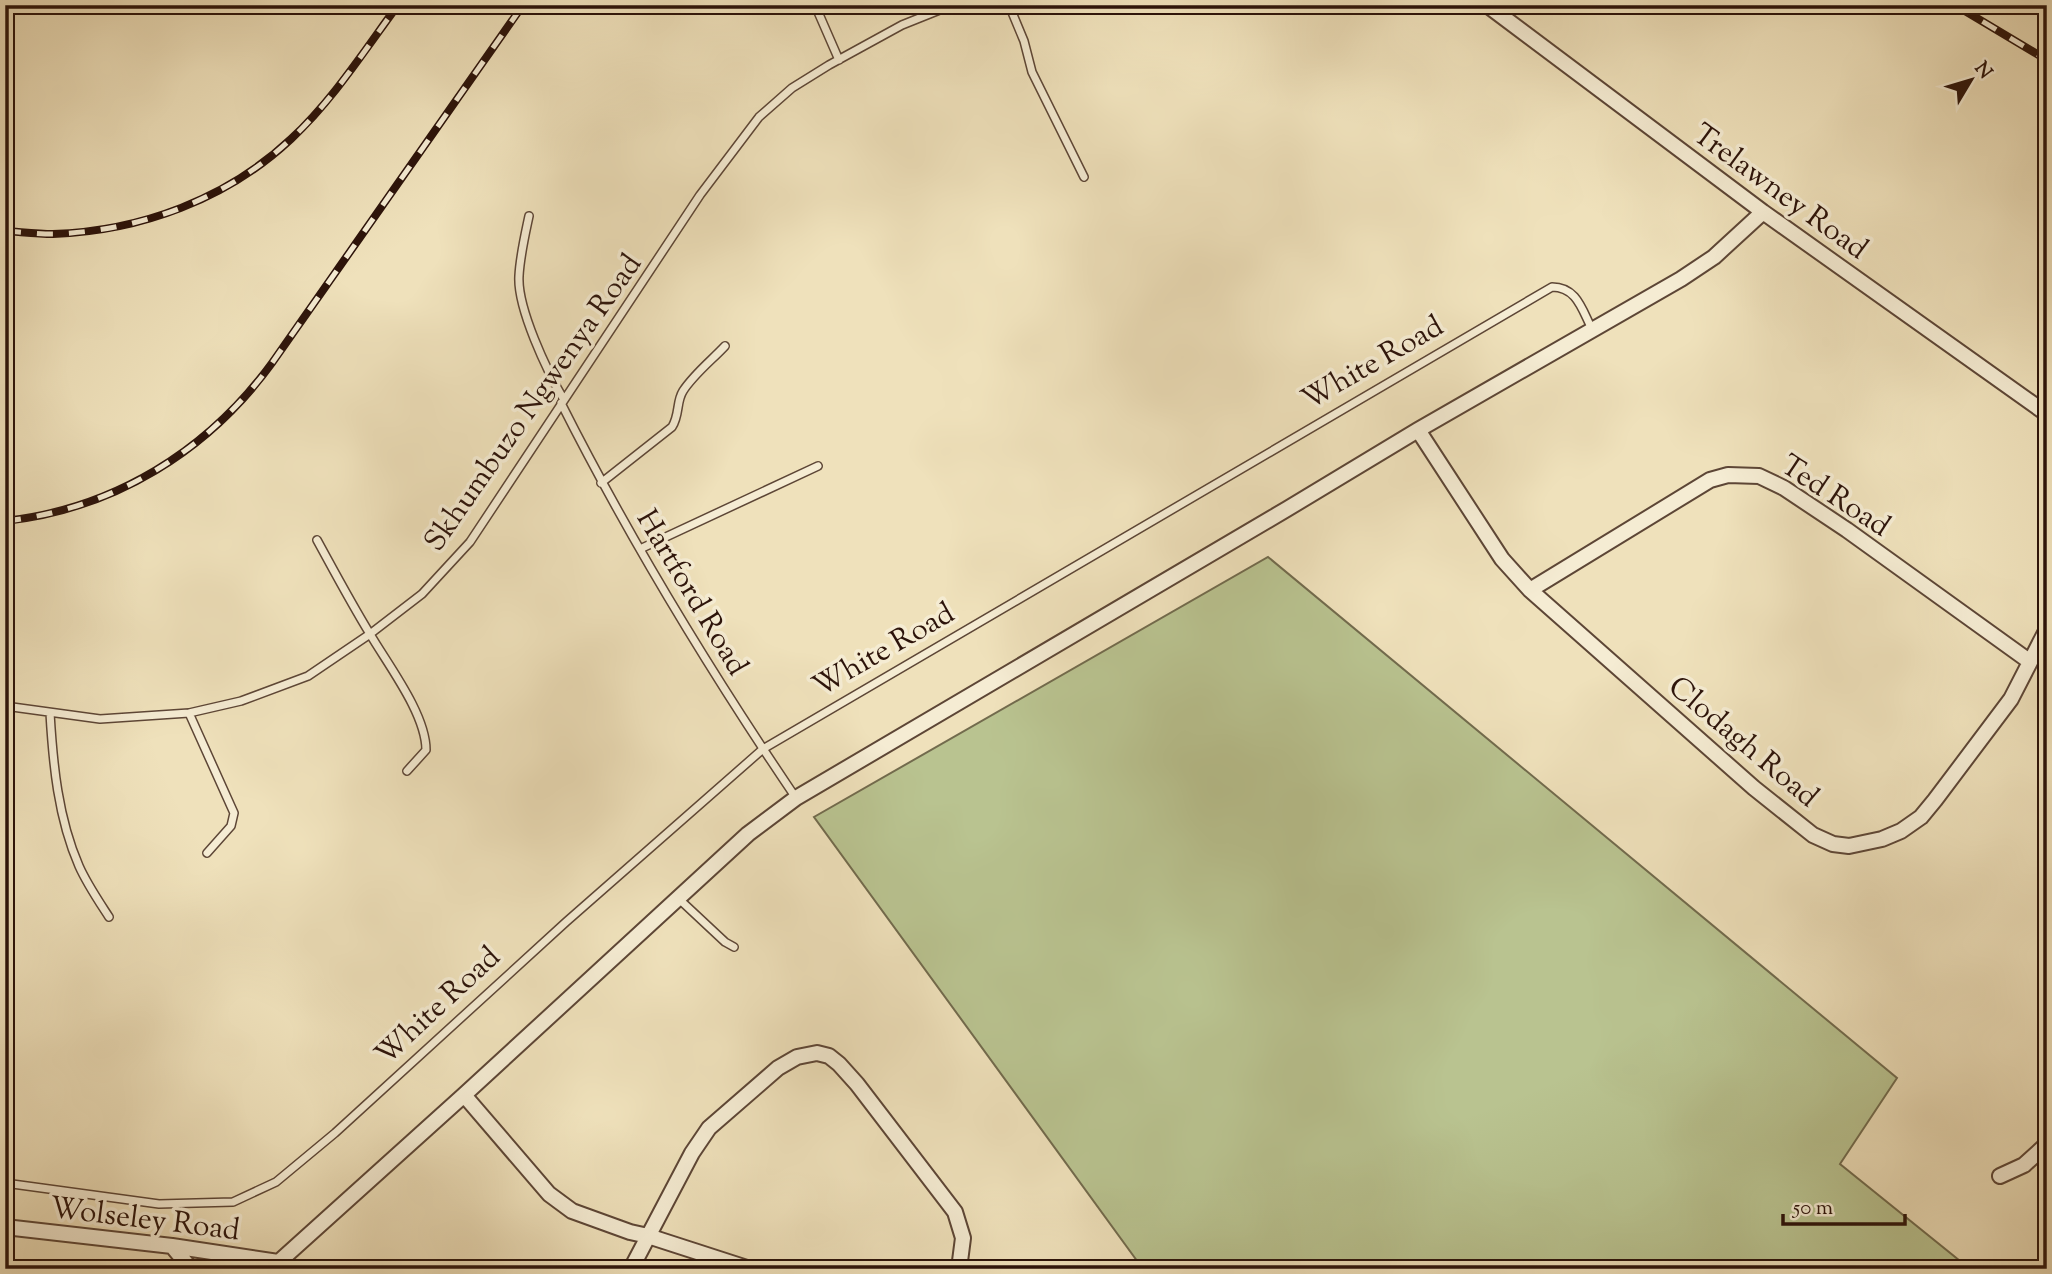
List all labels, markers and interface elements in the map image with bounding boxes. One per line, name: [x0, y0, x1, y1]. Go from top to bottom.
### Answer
north arrow: [1937, 46, 2007, 116]
text: N: [1967, 57, 1998, 85]
street label: Trelawney Road: [1683, 115, 1876, 271]
street label: Skhumbuzo Ngwenya Road: [415, 246, 653, 561]
street label: White Road: [1294, 306, 1452, 422]
street label: Ted Road: [1771, 446, 1898, 549]
street label: Hartford Road: [624, 502, 757, 684]
street label: White Road: [805, 593, 963, 709]
street label: Clodagh Road: [1658, 667, 1827, 819]
street label: White Road: [366, 937, 511, 1076]
scale bar: [1783, 1183, 1905, 1227]
street label: Wolseley Road: [47, 1188, 242, 1253]
text: 50 m: [1792, 1194, 1833, 1224]

